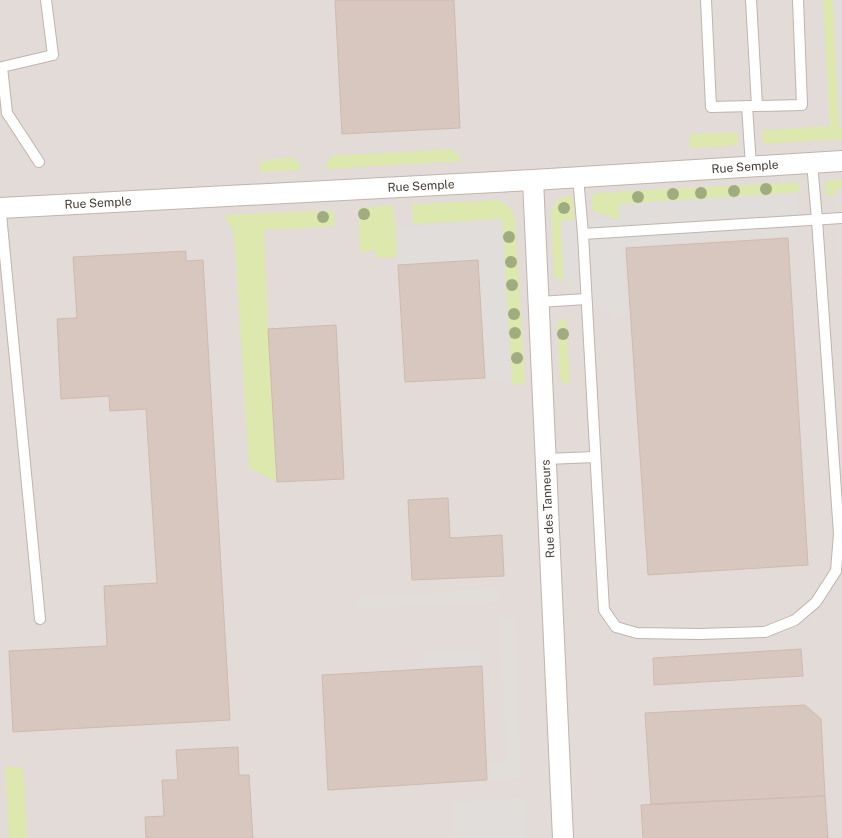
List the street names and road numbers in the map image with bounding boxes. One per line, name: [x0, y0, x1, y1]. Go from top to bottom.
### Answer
street label: Rue Semple: [711, 158, 779, 176]
street label: Rue Semple: [387, 177, 455, 195]
street label: Rue Semple: [64, 194, 132, 212]
street label: Rue des Tanneurs: [538, 459, 558, 559]

